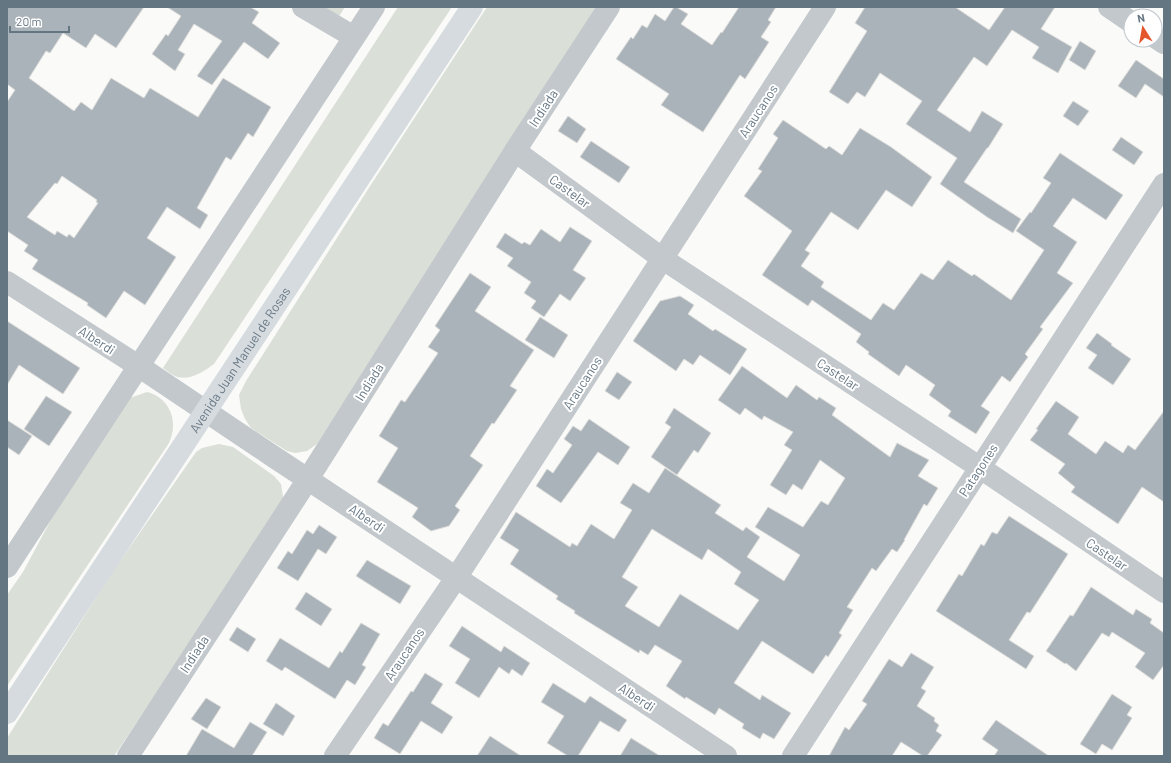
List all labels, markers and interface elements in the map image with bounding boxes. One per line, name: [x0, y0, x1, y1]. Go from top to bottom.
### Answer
scale bar: [10, 8, 69, 34]
north arrow: [1123, 8, 1163, 48]
text: N: [1136, 11, 1146, 25]
text: 20 m: [16, 14, 42, 28]
street label: Araucanos: [735, 82, 781, 140]
street label: Indiada: [525, 86, 561, 130]
street label: Castelar: [546, 171, 594, 211]
street label: Avenida Juan Manuel de Rosas: [186, 284, 293, 436]
street label: Alberdi: [76, 322, 118, 358]
street label: Araucanos: [559, 354, 605, 412]
street label: Castelar: [814, 355, 862, 394]
street label: Indiada: [351, 360, 387, 404]
street label: Patagones: [955, 441, 1001, 499]
street label: Alberdi: [346, 500, 388, 536]
street label: Castelar: [1083, 534, 1131, 574]
street label: Araucanos: [381, 625, 427, 683]
street label: Indiada: [176, 632, 212, 676]
street label: Alberdi: [616, 679, 658, 715]

